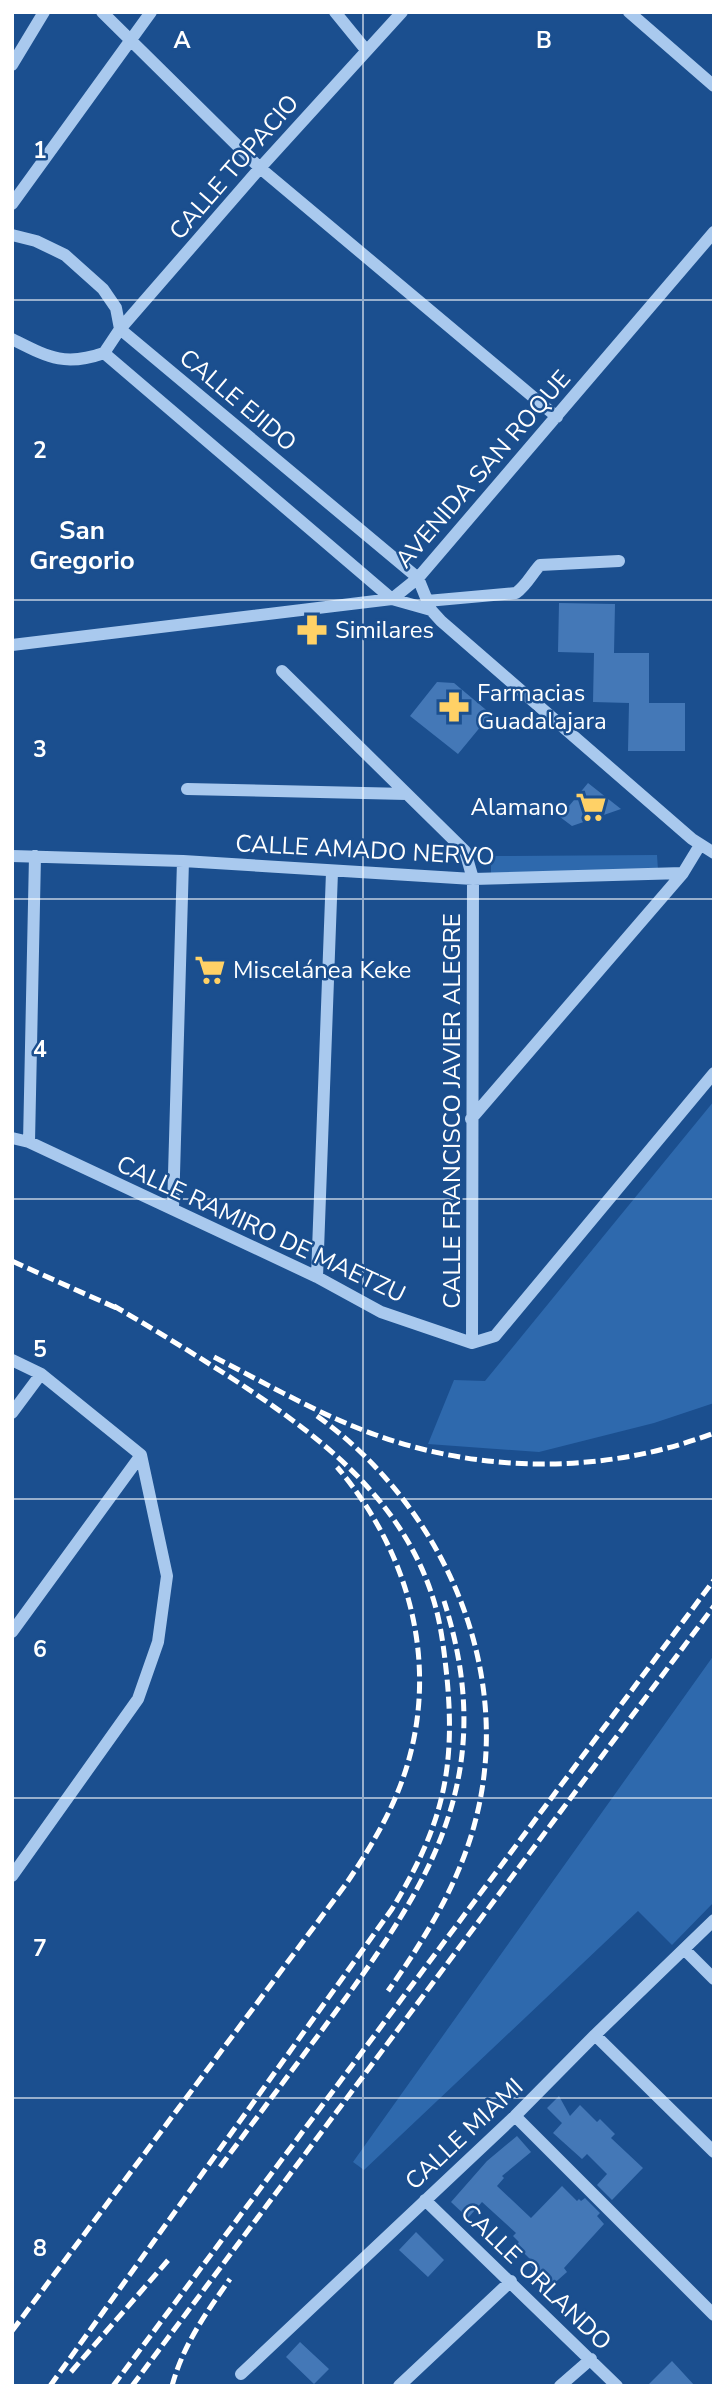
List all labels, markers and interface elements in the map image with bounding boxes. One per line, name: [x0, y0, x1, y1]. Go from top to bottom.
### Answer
text: A: [173, 25, 191, 56]
text: B: [536, 25, 552, 56]
street label: CALLE TOPACIO: [162, 88, 306, 246]
text: 1: [33, 135, 47, 166]
street label: CALLE EJIDO: [173, 342, 303, 458]
street label: AVENIDA SAN ROQUE: [388, 363, 578, 575]
text: 2: [33, 435, 47, 466]
district label: San Gregorio: [29, 513, 135, 578]
pharmacy icon: Similares: [295, 613, 329, 647]
place label: Similares: [335, 614, 434, 646]
place label: Farmacias Guadalajara: [477, 677, 607, 737]
pharmacy icon: Farmacias Guadalajara: [437, 690, 471, 724]
text: 3: [33, 734, 47, 765]
supermarket icon: Alamano: [574, 790, 608, 824]
place label: Alamano: [470, 791, 568, 823]
street label: CALLE AMADO NERVO: [235, 827, 495, 873]
street label: CALLE FRANCISCO JAVIER ALEGRE: [436, 913, 468, 1309]
supermarket icon: Miscelánea Keke: [193, 953, 227, 987]
place label: Miscelánea Keke: [233, 954, 411, 986]
text: 4: [33, 1034, 47, 1065]
street label: CALLE RAMIRO DE MAETZU: [111, 1148, 411, 1310]
text: 5: [33, 1334, 47, 1365]
text: 6: [33, 1634, 47, 1665]
text: 7: [33, 1933, 47, 1964]
street label: CALLE MIAMI: [398, 2071, 530, 2197]
street label: CALLE ORLANDO: [454, 2197, 618, 2357]
text: 8: [33, 2233, 47, 2264]

